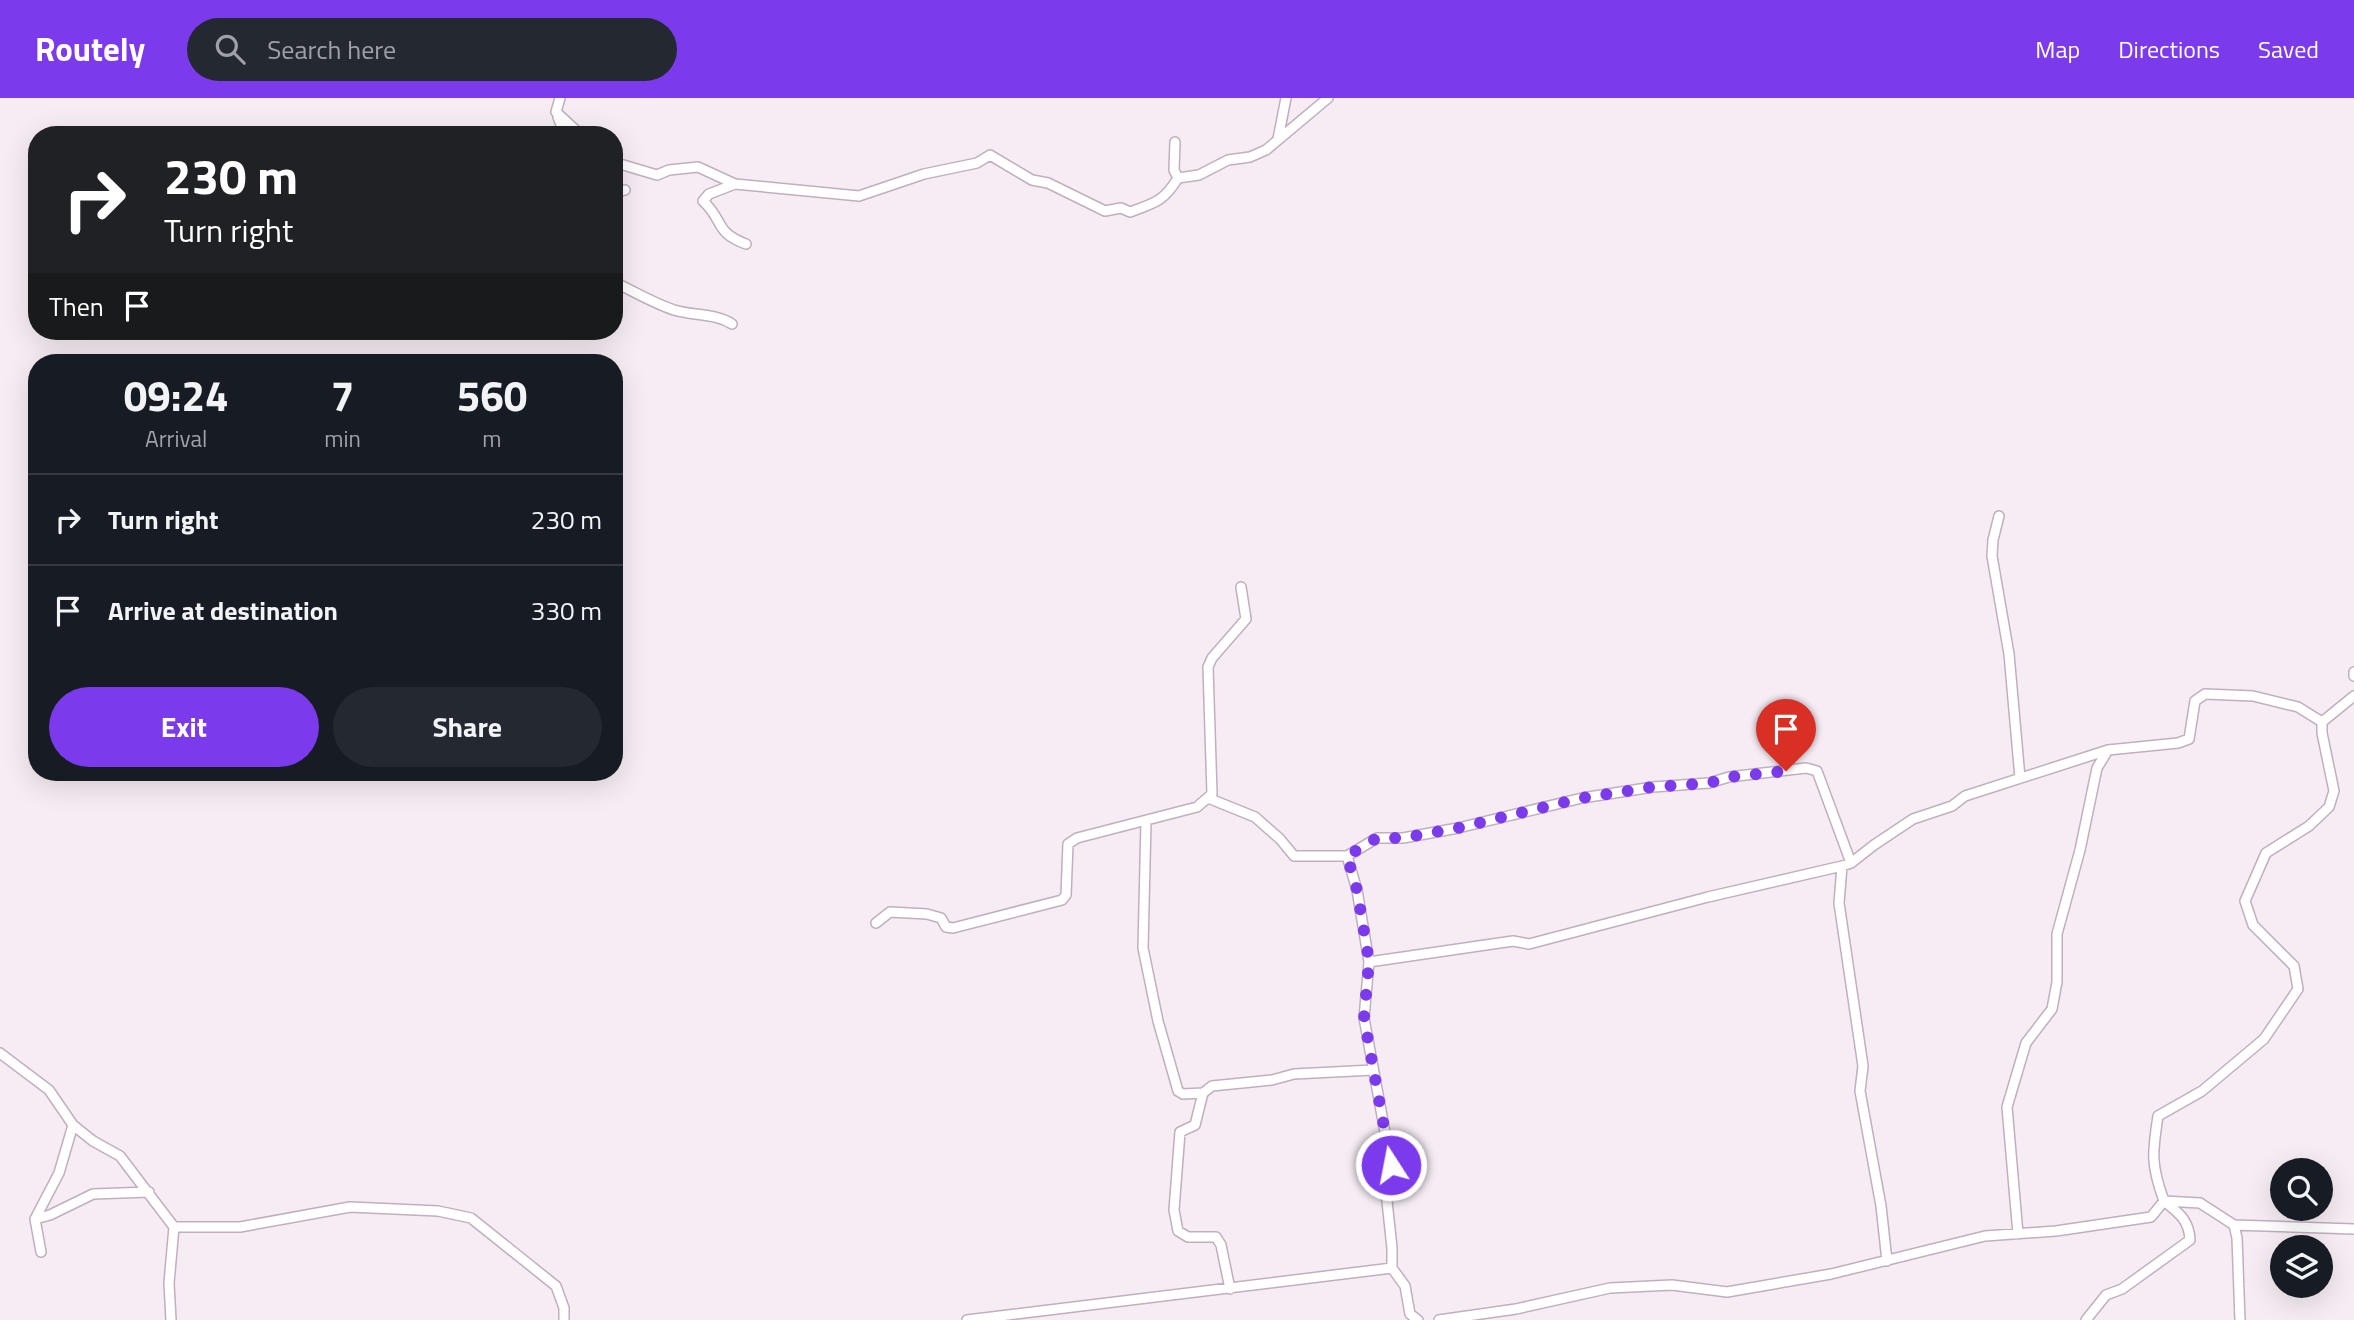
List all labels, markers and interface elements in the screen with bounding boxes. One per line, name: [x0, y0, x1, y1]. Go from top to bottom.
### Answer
search box: [187, 18, 677, 81]
text: Routely: [35, 24, 145, 74]
icon: search: [211, 30, 249, 68]
text: Search here: [267, 30, 396, 69]
text: Map: [2035, 31, 2080, 67]
text: Directions: [2118, 31, 2220, 67]
text: Saved: [2258, 31, 2319, 67]
text: 230 m: [164, 138, 298, 213]
icon: right: [49, 154, 140, 245]
text: Turn right: [164, 206, 293, 254]
text: Then: [49, 287, 104, 326]
icon: arrive: [118, 287, 156, 325]
text: 09:24: [124, 363, 229, 427]
text: 7: [331, 363, 354, 427]
text: 560: [457, 363, 527, 427]
text: Arrival: [145, 421, 207, 456]
text: min: [324, 421, 361, 456]
text: m: [482, 421, 502, 456]
text: Turn right: [108, 500, 219, 539]
text: 230 m: [531, 500, 602, 539]
icon: right: [49, 501, 87, 539]
text: Arrive at destination: [108, 591, 338, 630]
text: 330 m: [531, 591, 602, 630]
icon: arrive: [49, 592, 87, 630]
button: Exit: [49, 687, 319, 767]
button: Share: [333, 687, 602, 767]
pin: [1756, 699, 1816, 771]
icon: arrive: [1767, 710, 1805, 748]
position arrow: [1354, 1128, 1428, 1202]
map controls: [2270, 1158, 2333, 1298]
button: search: [2270, 1158, 2333, 1221]
button: layers: [2270, 1235, 2333, 1298]

